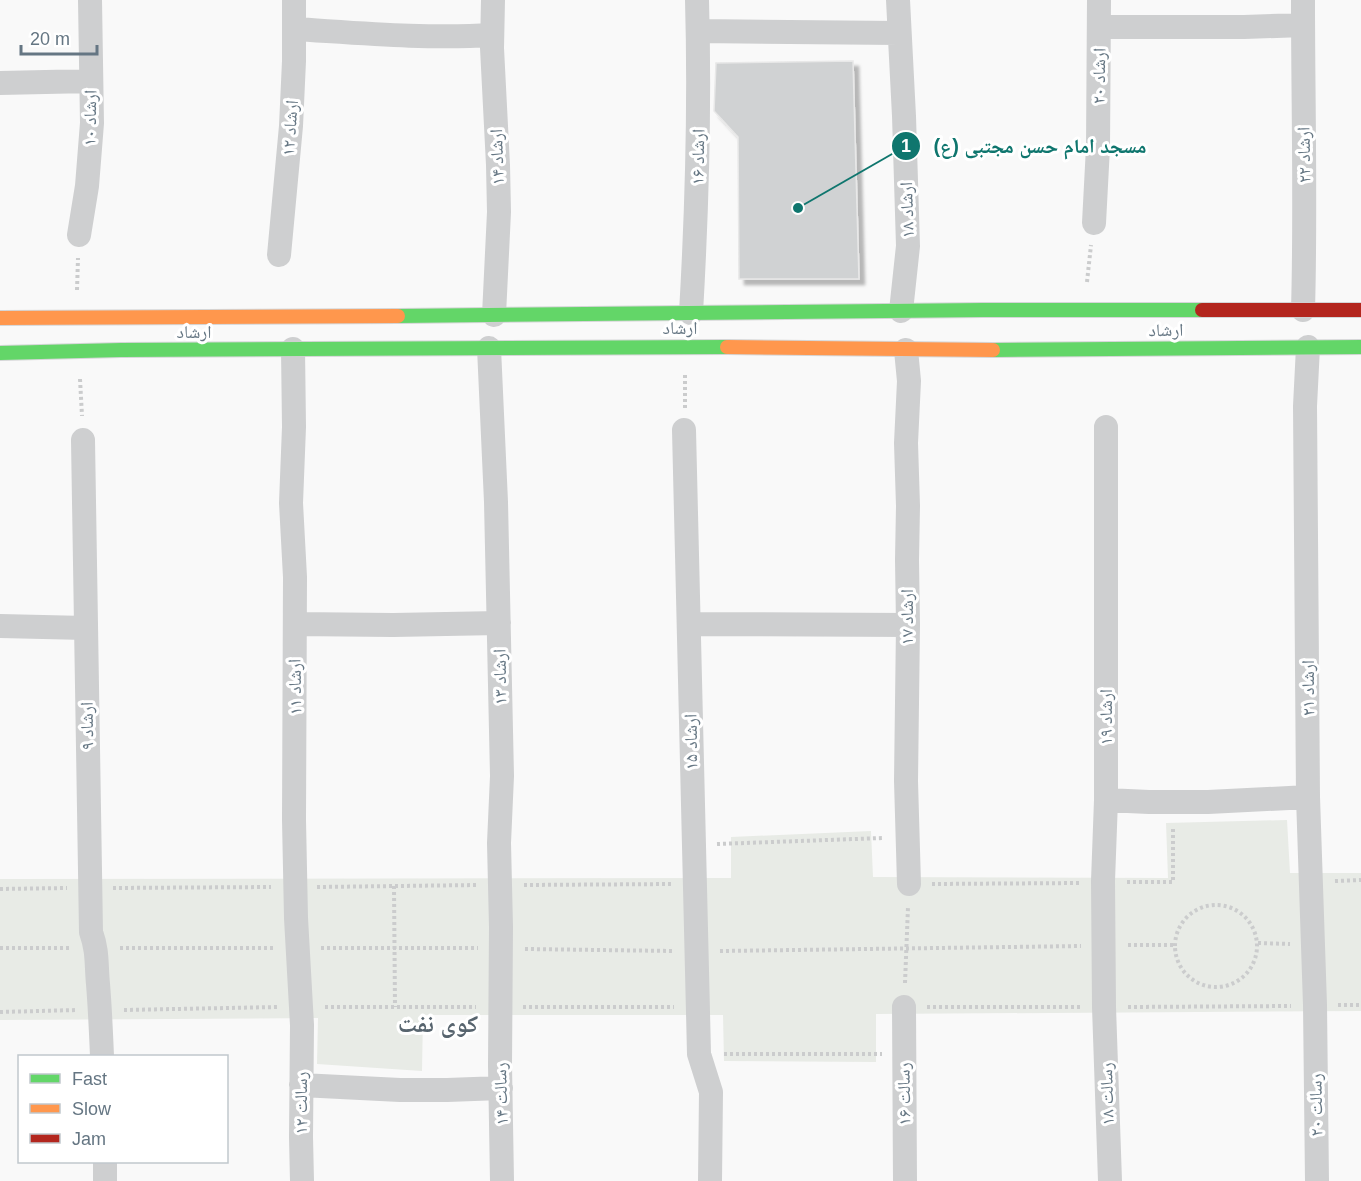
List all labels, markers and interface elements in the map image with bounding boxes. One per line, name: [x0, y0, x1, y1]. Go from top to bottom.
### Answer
scale bar: [21, 18, 98, 56]
text: 20 m: [30, 29, 70, 49]
street label: ارشاد ۲۰: [1089, 48, 1109, 104]
street label: ارشاد ۱۰: [80, 90, 100, 146]
street label: ارشاد ۱۲: [278, 99, 302, 157]
callout: مسجد امام حسن مجتبی (ع): [891, 127, 1158, 165]
street label: ارشاد ۲۲: [1294, 127, 1314, 183]
street label: ارشاد ۱۴: [486, 129, 508, 185]
street label: ارشاد ۱۶: [688, 129, 708, 185]
text: مسجد امام حسن مجتبی (ع): [933, 135, 1147, 160]
text: 1: [901, 136, 911, 156]
street label: ارشاد ۱۸: [896, 182, 918, 238]
street label: ارشاد: [662, 318, 698, 338]
street label: ارشاد: [1148, 320, 1184, 340]
street label: ارشاد: [176, 322, 212, 342]
street label: ارشاد ۱۷: [897, 589, 917, 645]
street label: ارشاد ۱۳: [490, 649, 510, 705]
street label: ارشاد ۱۱: [285, 659, 305, 715]
street label: ارشاد ۲۱: [1298, 660, 1318, 716]
street label: ارشاد ۱۹: [1096, 689, 1116, 745]
street label: ارشاد ۹: [77, 702, 97, 750]
street label: ارشاد ۱۵: [681, 714, 701, 770]
district label: کوی نفت: [398, 1010, 479, 1038]
legend: [18, 1055, 228, 1163]
street label: رسالت ۱۴: [490, 1062, 512, 1126]
street label: رسالت ۱۶: [893, 1062, 915, 1126]
street label: رسالت ۱۸: [1096, 1062, 1118, 1126]
text: Fast: [72, 1069, 107, 1089]
street label: رسالت ۱۲: [291, 1071, 311, 1135]
street label: رسالت ٢٠: [1305, 1073, 1327, 1137]
text: Slow: [72, 1099, 112, 1119]
text: Jam: [72, 1129, 106, 1149]

